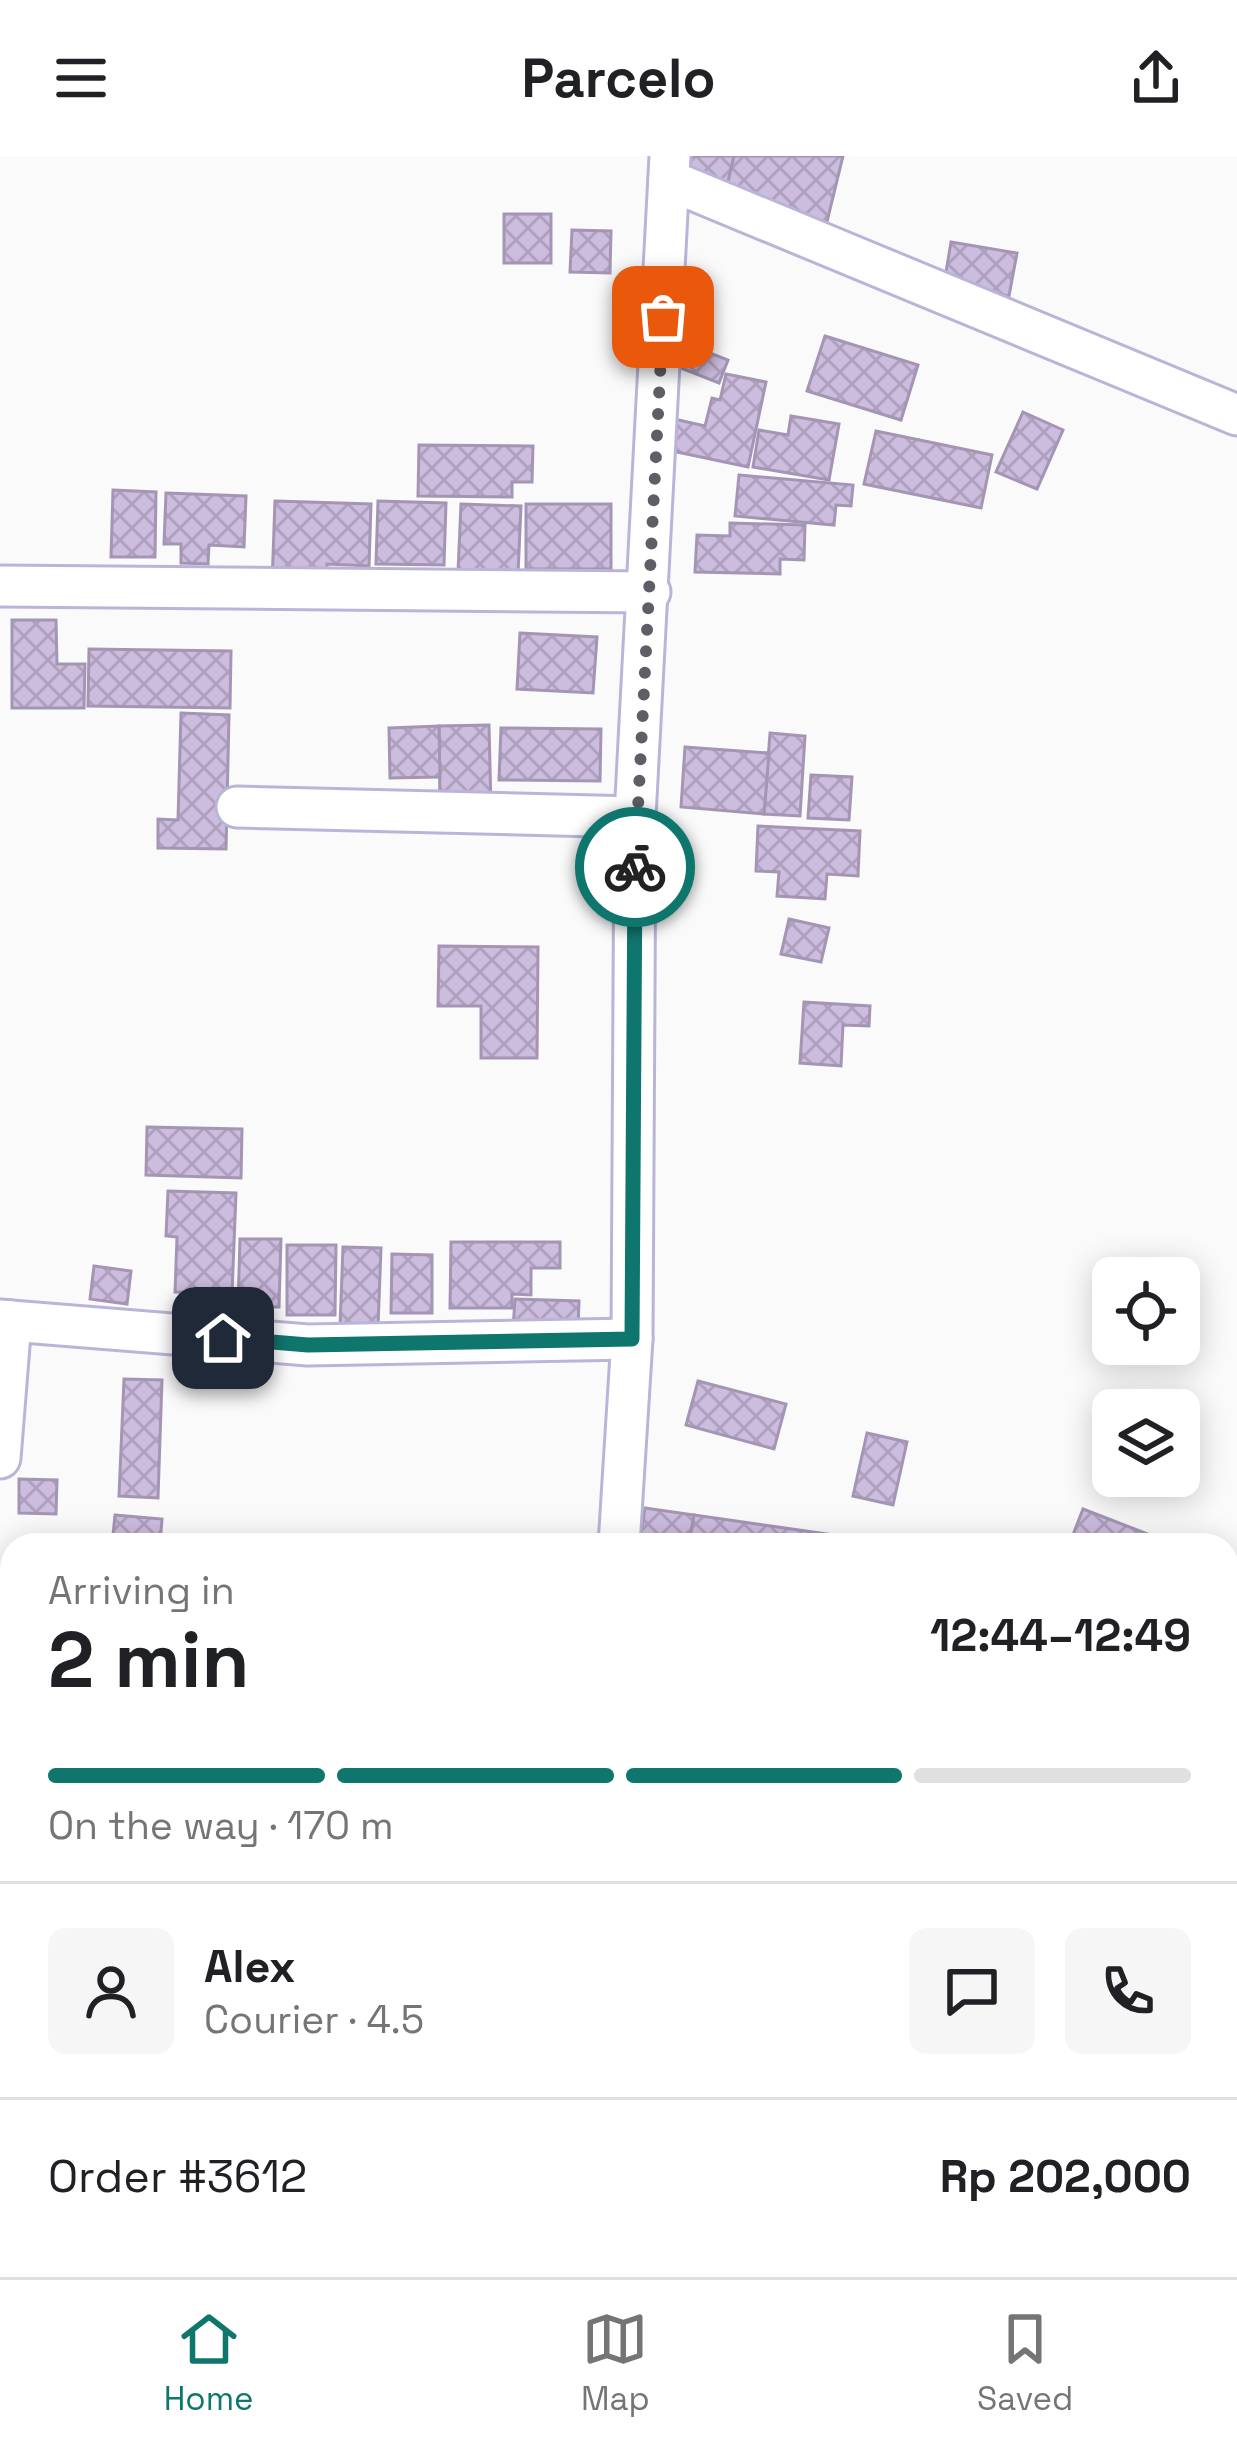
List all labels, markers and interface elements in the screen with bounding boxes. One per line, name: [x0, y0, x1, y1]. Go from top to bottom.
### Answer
text: Parcelo: [522, 44, 715, 113]
icon: menu: [48, 45, 114, 111]
icon: share: [1123, 45, 1189, 111]
pin: [612, 266, 714, 368]
icon: bag: [630, 284, 696, 350]
courier: [575, 807, 695, 927]
icon: bike: [602, 834, 668, 900]
map controls: [1092, 1257, 1200, 1497]
button: locate: [1092, 1257, 1200, 1365]
pin: [172, 1287, 274, 1389]
icon: home: [190, 1305, 256, 1371]
button: layers: [1092, 1389, 1200, 1497]
text: Arriving in: [48, 1566, 235, 1615]
text: 12:44–12:49: [930, 1607, 1191, 1664]
text: 2 min: [48, 1610, 250, 1710]
text: On the way · 170 m: [48, 1801, 394, 1850]
button: person: [48, 1928, 174, 2054]
button: chat: [909, 1928, 1035, 2054]
button: phone: [1065, 1928, 1191, 2054]
text: Alex: [204, 1938, 296, 1995]
text: Courier · 4.5: [204, 1995, 424, 2044]
text: Order #3612: [48, 2148, 307, 2205]
text: Rp 202,000: [940, 2148, 1191, 2205]
tab: Home: [164, 2306, 254, 2420]
tab: Map: [581, 2306, 650, 2420]
tab: Saved: [977, 2306, 1073, 2420]

